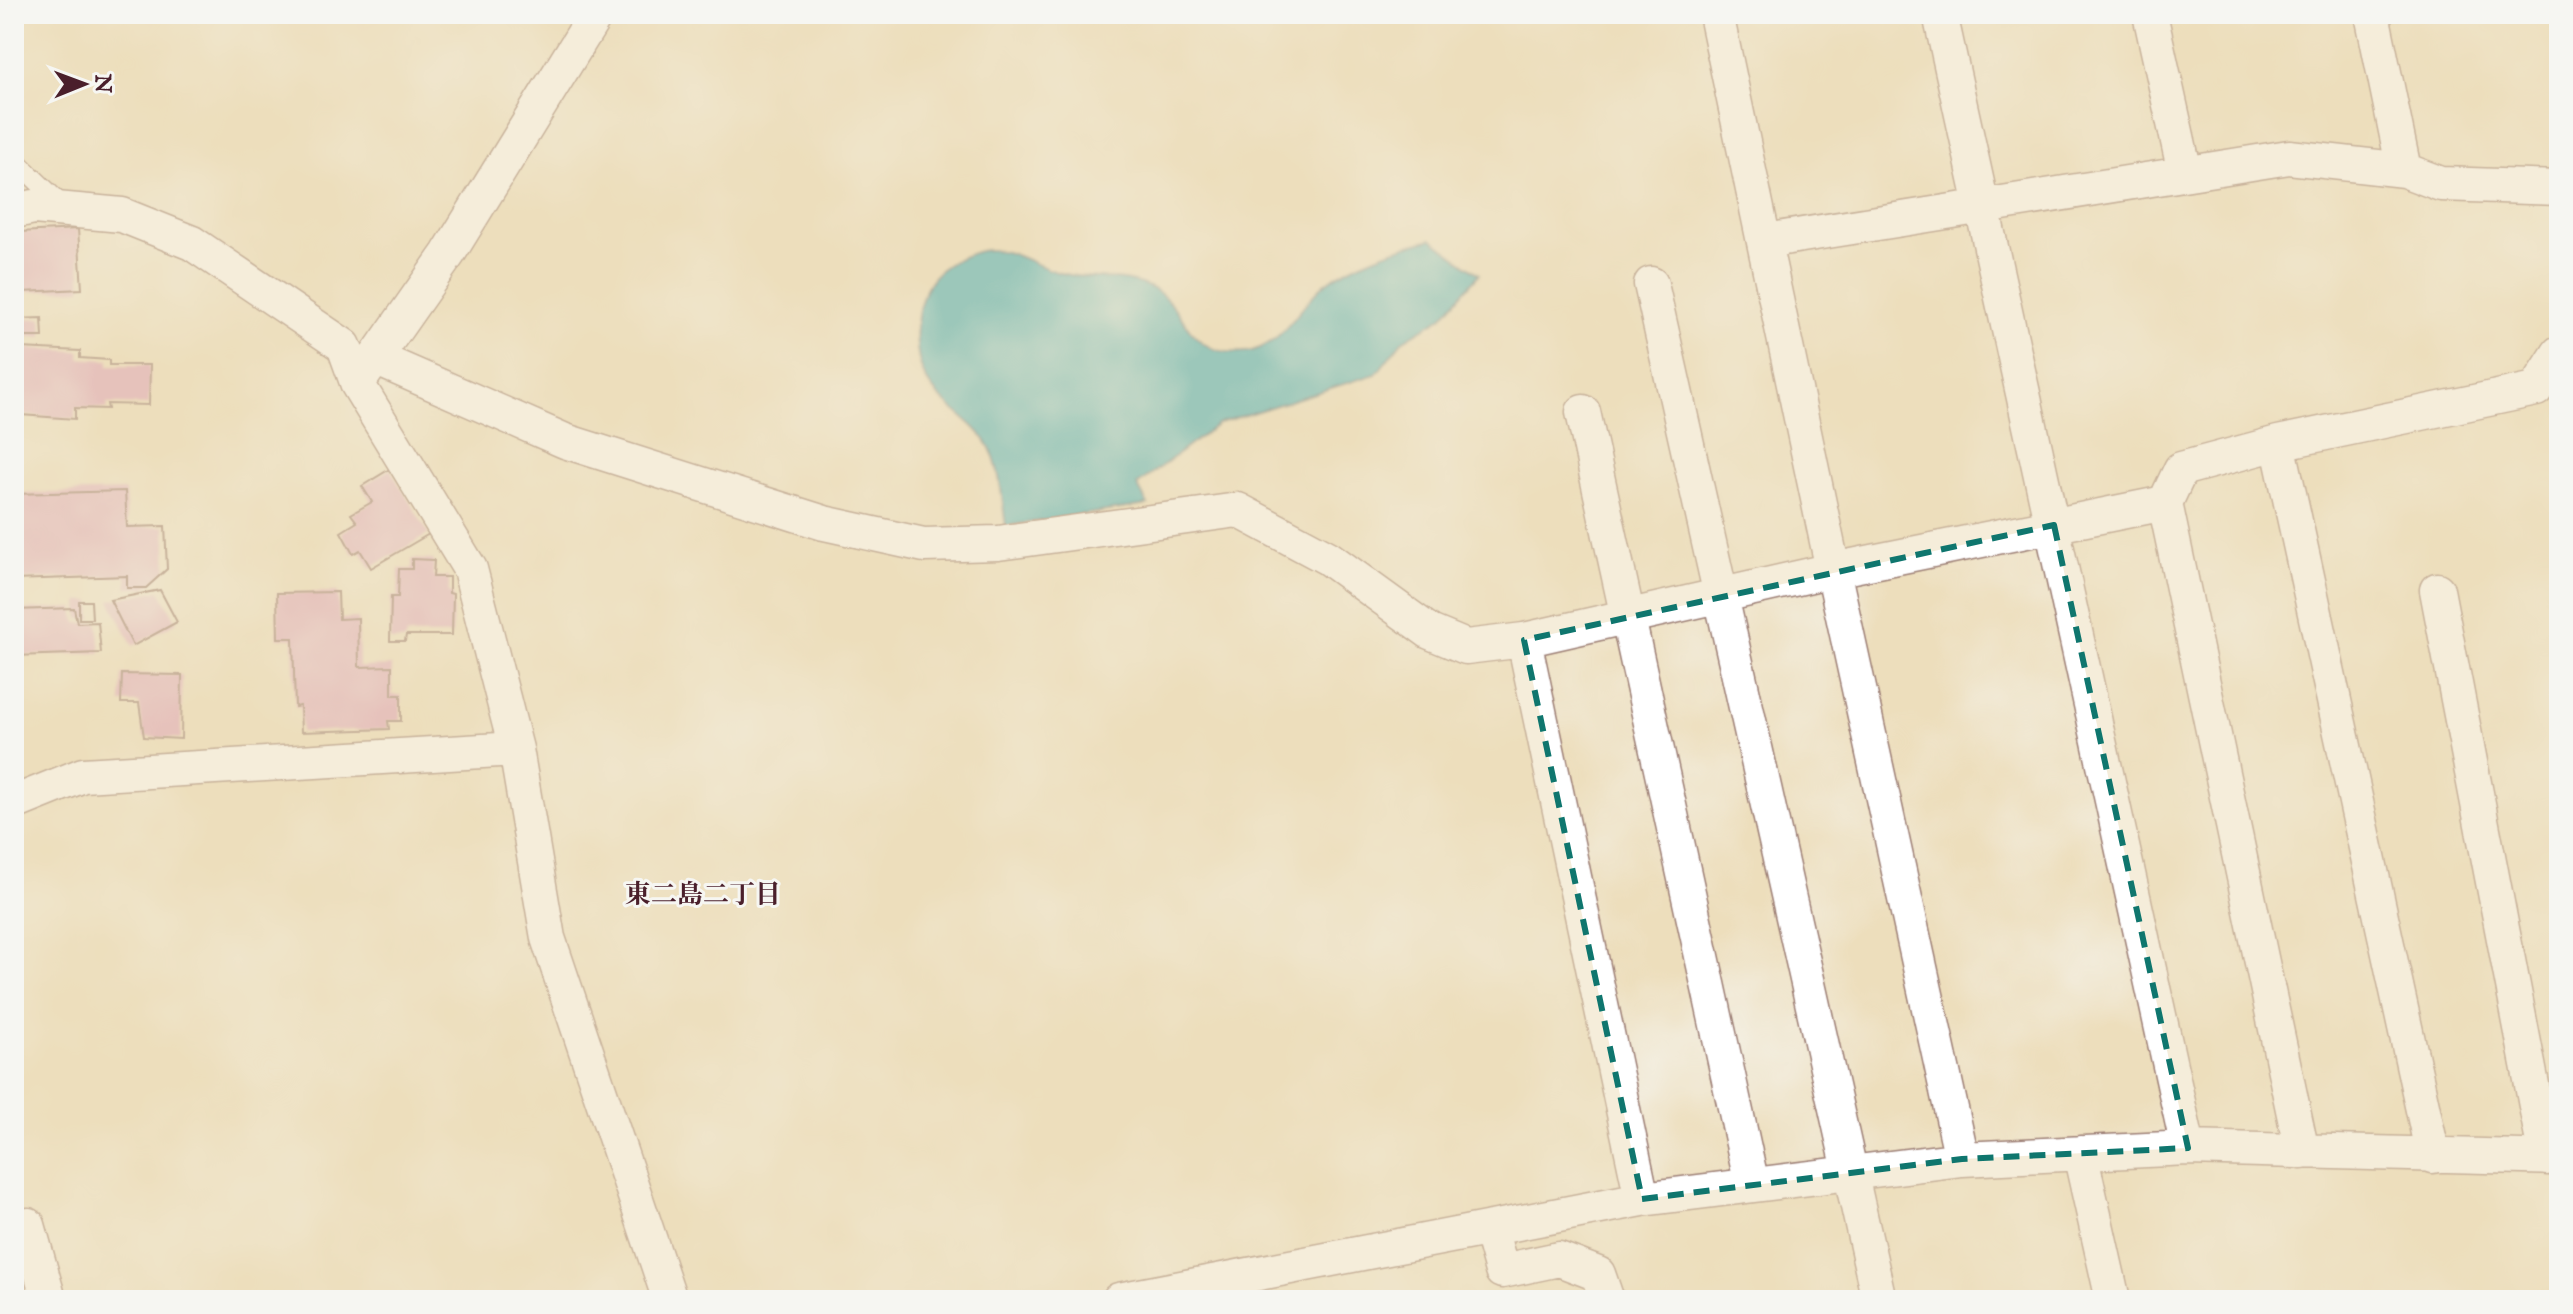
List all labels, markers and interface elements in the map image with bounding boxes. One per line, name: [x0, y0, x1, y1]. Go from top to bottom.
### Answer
north arrow: [44, 44, 124, 124]
text: N: [88, 73, 116, 93]
district label: 東二島二丁目: [625, 879, 781, 912]

